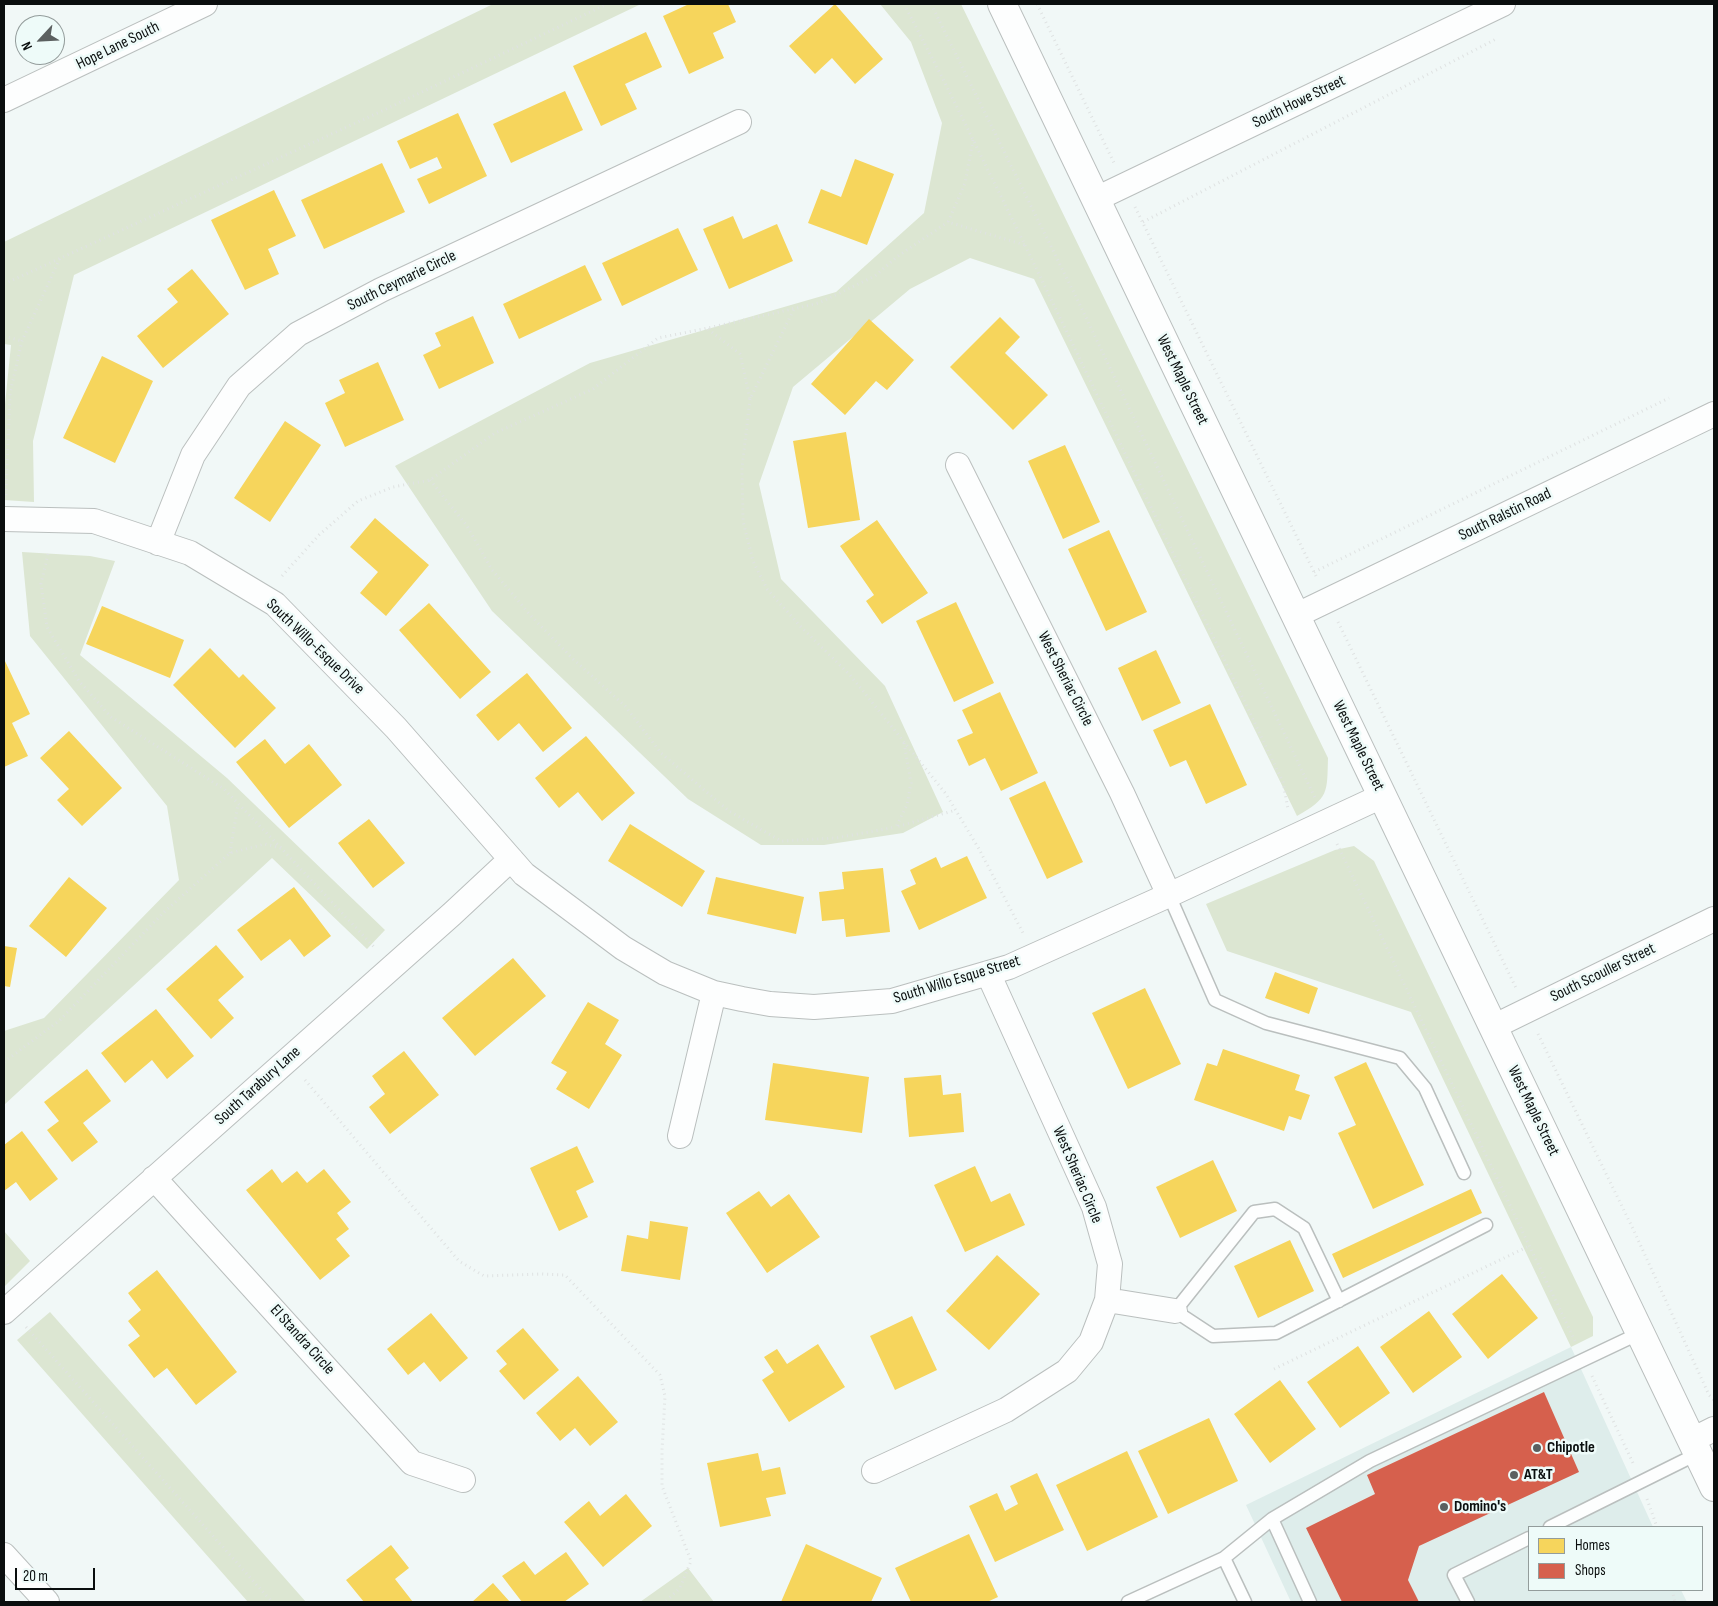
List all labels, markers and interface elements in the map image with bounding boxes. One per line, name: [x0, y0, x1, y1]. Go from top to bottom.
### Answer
north arrow: [15, 15, 65, 65]
street label: Hope Lane South: [73, 18, 163, 74]
text: N: [18, 39, 36, 53]
street label: South Howe Street: [1249, 71, 1349, 133]
street label: South Ceymarie Circle: [345, 246, 459, 316]
street label: West Maple Street: [1152, 332, 1212, 428]
street label: South Ralstin Road: [1456, 484, 1554, 546]
street label: South Willo-Esque Drive: [262, 595, 368, 699]
street label: West Sheriac Circle: [1033, 629, 1097, 729]
street label: West Maple Street: [1328, 698, 1388, 794]
street label: South Scouller Street: [1547, 939, 1659, 1007]
street label: South Willo Esque Street: [891, 952, 1023, 1008]
street label: South Tarabury Lane: [211, 1043, 305, 1129]
street label: West Maple Street: [1503, 1063, 1563, 1159]
street label: West Sheriac Circle: [1048, 1124, 1106, 1226]
street label: El Standra Circle: [266, 1301, 338, 1379]
place label: Chipotle: [1547, 1438, 1595, 1458]
marker: Chipotle: [1531, 1442, 1543, 1454]
place label: AT&T: [1524, 1465, 1553, 1485]
marker: AT&T: [1508, 1469, 1520, 1481]
place label: Domino's: [1454, 1497, 1506, 1517]
marker: Domino's: [1438, 1501, 1450, 1513]
legend: [1528, 1526, 1703, 1591]
text: Homes: [1575, 1536, 1610, 1555]
scale bar: [18, 1558, 98, 1590]
text: Shops: [1575, 1561, 1606, 1580]
text: 20 m: [23, 1567, 48, 1586]

